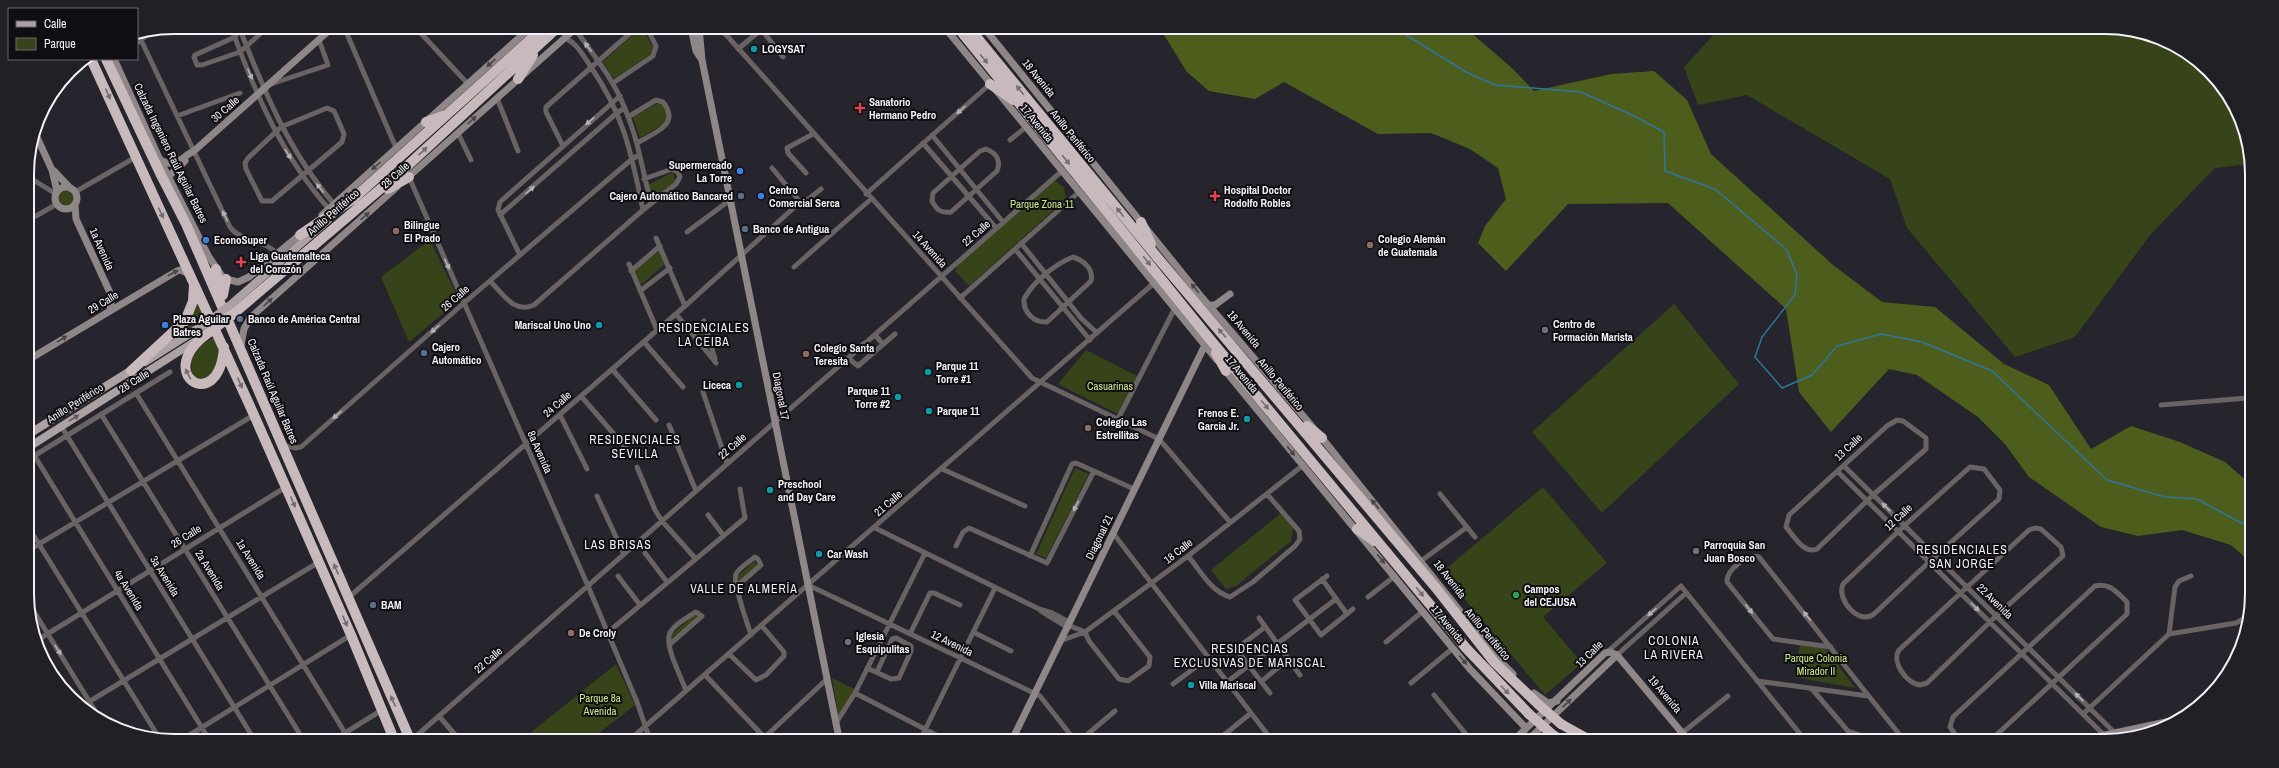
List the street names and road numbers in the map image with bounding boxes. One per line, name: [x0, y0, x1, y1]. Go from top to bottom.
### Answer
street label: 18 Avenida: [1019, 56, 1059, 100]
street label: Calzada Ingeniero Raúl Aguilar Batres: [131, 81, 211, 226]
street label: 30 Calle: [208, 93, 242, 125]
street label: 17 Avenida: [1017, 101, 1057, 145]
street label: Anillo Periférico: [1047, 106, 1099, 165]
street label: 28 Calle: [378, 159, 412, 191]
street label: Anillo Periférico: [303, 186, 362, 239]
street label: 22 Calle: [959, 217, 993, 249]
street label: 1a Avenida: [86, 226, 118, 272]
street label: 14 Avenida: [910, 228, 950, 270]
street label: 26 Calle: [438, 282, 472, 314]
street label: 29 Calle: [85, 287, 121, 317]
street label: 18 Avenida: [1224, 307, 1264, 351]
street label: Calzada Raúl Aguilar Batres: [244, 336, 302, 446]
street label: 17 Avenida: [1222, 352, 1262, 396]
street label: Anillo Periférico: [1254, 354, 1307, 413]
street label: 28 Calle: [116, 366, 152, 396]
street label: Diagonal 17: [769, 371, 793, 421]
street label: Anillo Periférico: [43, 380, 106, 426]
street label: 24 Calle: [540, 388, 574, 420]
street label: 8a Avenida: [524, 429, 556, 475]
street label: 22 Calle: [715, 430, 749, 462]
street label: 13 Calle: [1831, 431, 1865, 463]
street label: 21 Calle: [871, 487, 905, 519]
street label: 12 Calle: [1881, 501, 1915, 533]
street label: Diagonal 21: [1082, 512, 1116, 562]
street label: 26 Calle: [168, 521, 204, 551]
street label: 18 Calle: [1161, 535, 1195, 567]
street label: 1a Avenida: [233, 536, 269, 582]
street label: 2a Avenida: [192, 547, 228, 593]
street label: 3a Avenida: [147, 553, 183, 599]
street label: 18 Avenida: [1431, 557, 1469, 601]
street label: 4a Avenida: [111, 567, 147, 613]
street label: 22 Avenida: [1974, 580, 2016, 622]
street label: 17 Avenida: [1428, 602, 1468, 646]
street label: Anillo Periférico: [1461, 604, 1514, 663]
street label: 12 Avenida: [929, 627, 975, 659]
street label: 13 Calle: [1572, 637, 1606, 671]
street label: 22 Calle: [471, 644, 505, 676]
street label: 19 Avenida: [1645, 672, 1685, 716]

